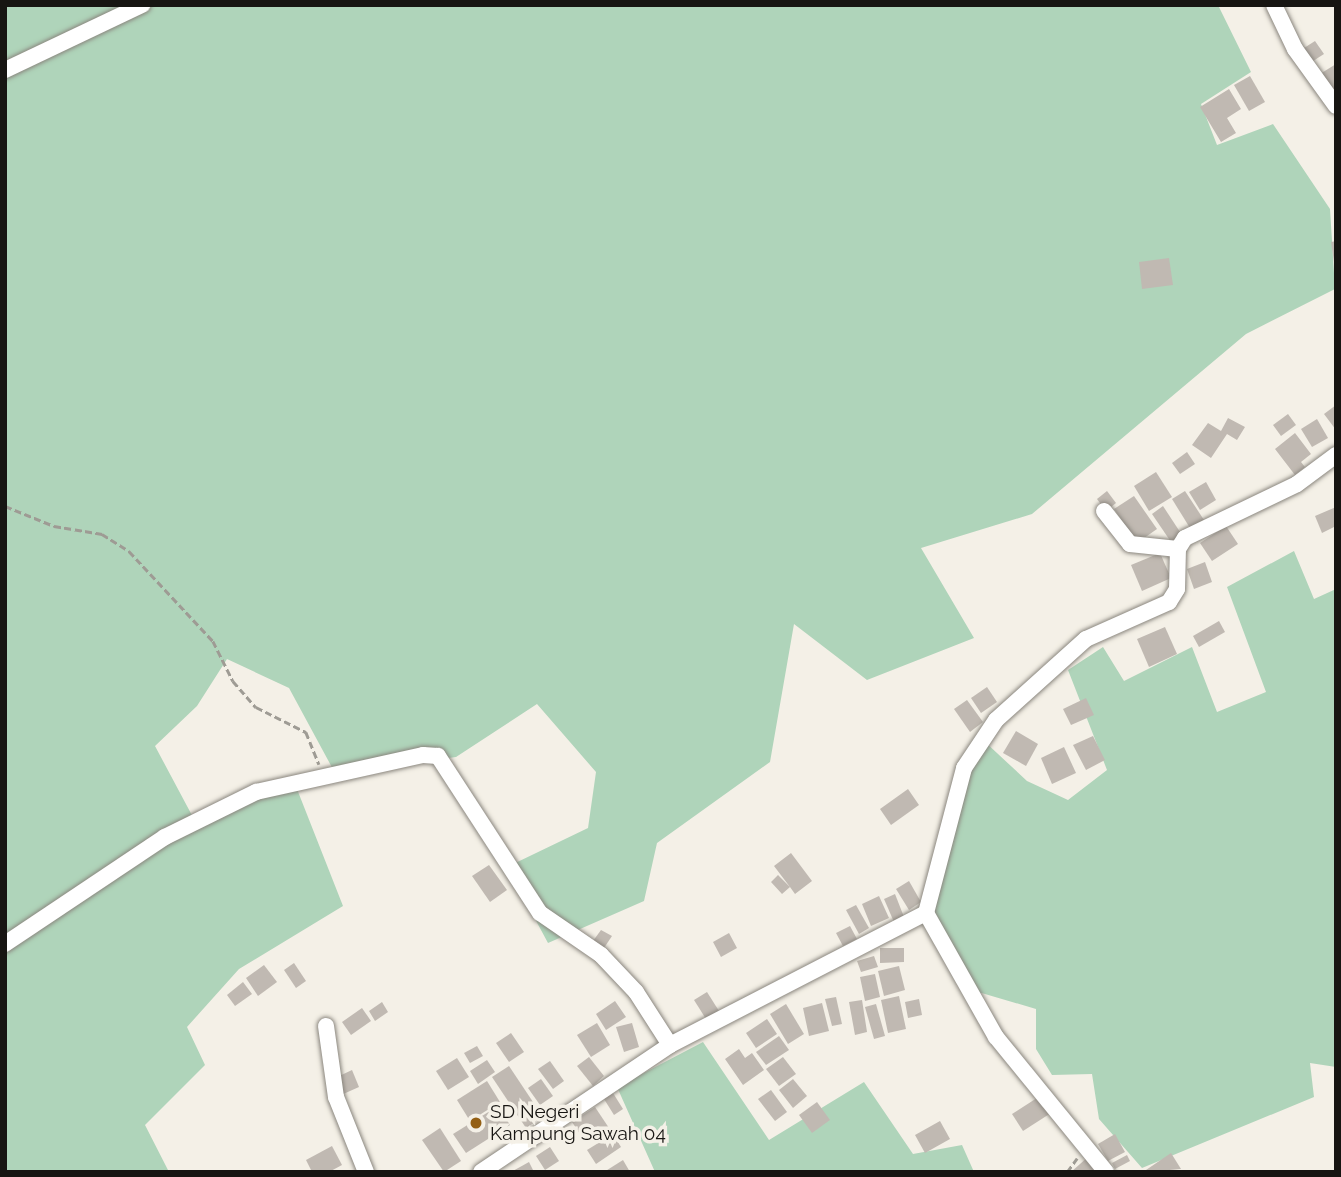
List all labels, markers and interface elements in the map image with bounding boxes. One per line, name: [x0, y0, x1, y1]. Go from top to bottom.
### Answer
place label: SD Negeri Kampung Sawah 04: [490, 1101, 666, 1145]
marker: SD Negeri Kampung Sawah 04: [468, 1115, 484, 1131]

